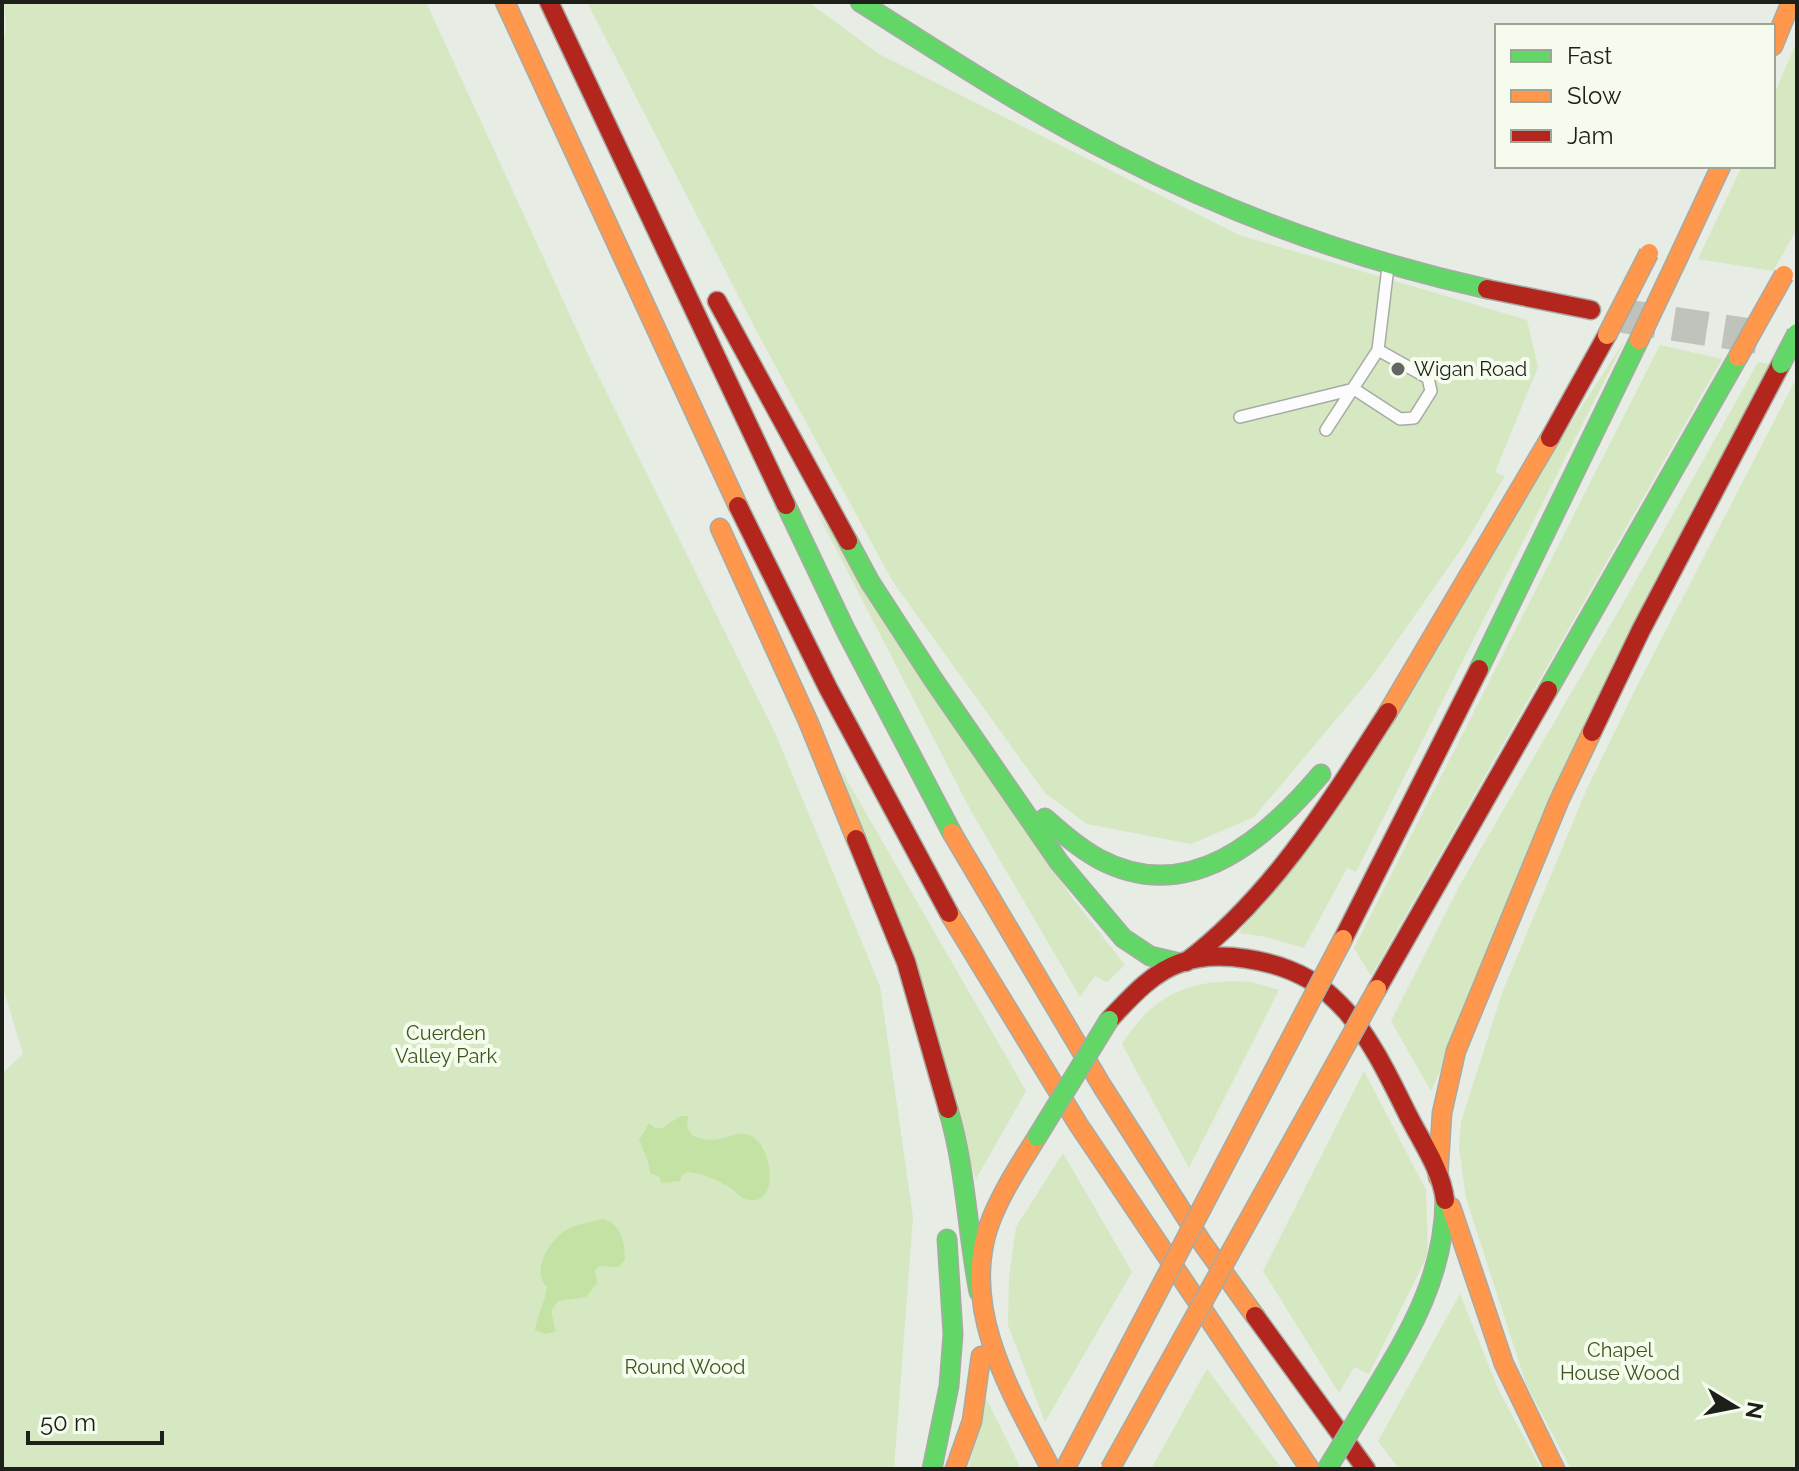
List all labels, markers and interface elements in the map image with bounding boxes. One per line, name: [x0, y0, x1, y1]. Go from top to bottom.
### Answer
legend: [1495, 24, 1775, 168]
text: Fast: [1567, 41, 1612, 70]
text: Slow: [1567, 81, 1622, 110]
text: Jam: [1567, 121, 1613, 150]
place label: Wigan Road: [1414, 357, 1527, 381]
marker: Wigan Road: [1389, 360, 1407, 378]
park label: Cuerden Valley Park: [395, 1021, 497, 1068]
park label: Chapel House Wood: [1560, 1338, 1680, 1385]
park label: Round Wood: [625, 1355, 745, 1379]
north arrow: [1695, 1367, 1775, 1447]
scale bar: [28, 1395, 162, 1445]
text: N: [1740, 1400, 1769, 1421]
text: 50 m: [40, 1408, 96, 1437]

